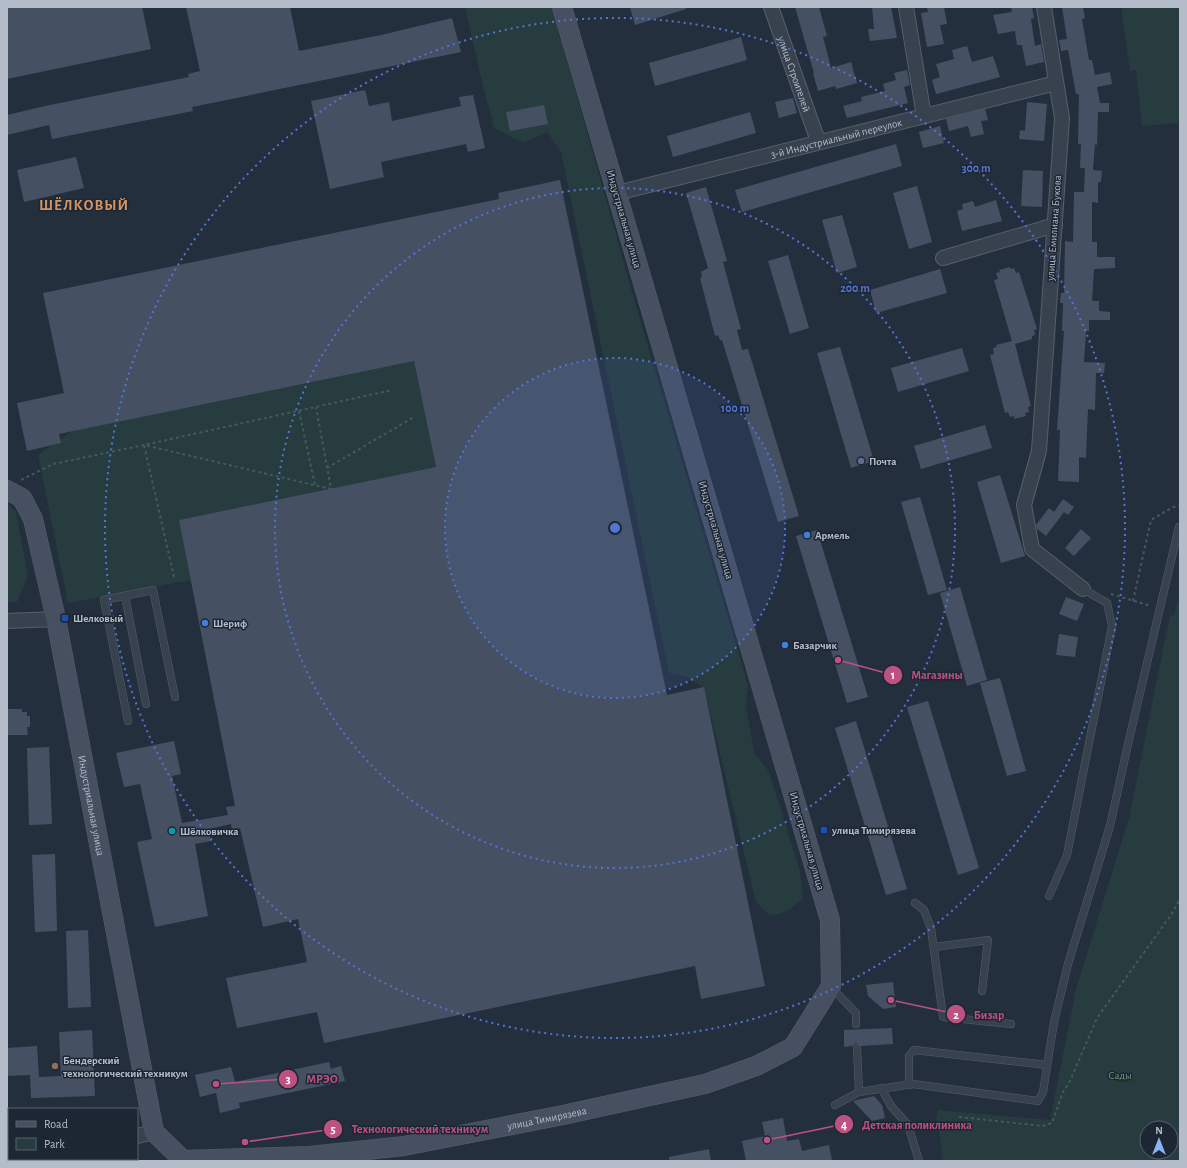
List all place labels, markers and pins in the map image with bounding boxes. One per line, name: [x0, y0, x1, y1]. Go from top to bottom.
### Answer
marker: Почта: [856, 456, 866, 466]
place label: Почта: [869, 456, 896, 467]
centre of rings: [608, 521, 622, 535]
marker: Армель: [802, 530, 812, 540]
place label: Армель: [815, 530, 851, 541]
marker: Шелковый: [60, 613, 70, 623]
place label: Шелковый: [73, 613, 123, 624]
marker: Шериф: [200, 618, 210, 628]
place label: Шериф: [213, 618, 247, 629]
marker: Базарчик: [780, 640, 790, 650]
place label: Базарчик: [793, 640, 838, 651]
callout: Магазины: [883, 663, 971, 687]
marker: улица Тимирязева: [819, 825, 829, 835]
place label: улица Тимирязева: [831, 825, 916, 836]
marker: Шёлковичка: [167, 826, 177, 836]
place label: Шёлковичка: [180, 826, 239, 837]
callout: Бизар: [946, 1002, 1012, 1026]
place label: Бендерский технологический техникум: [62, 1055, 188, 1079]
marker: Бендерский технологический техникум: [50, 1061, 60, 1071]
callout: МРЭО: [278, 1067, 346, 1091]
callout: Детская поликлиника: [834, 1112, 980, 1136]
callout: Технологический техникум: [323, 1117, 496, 1141]

